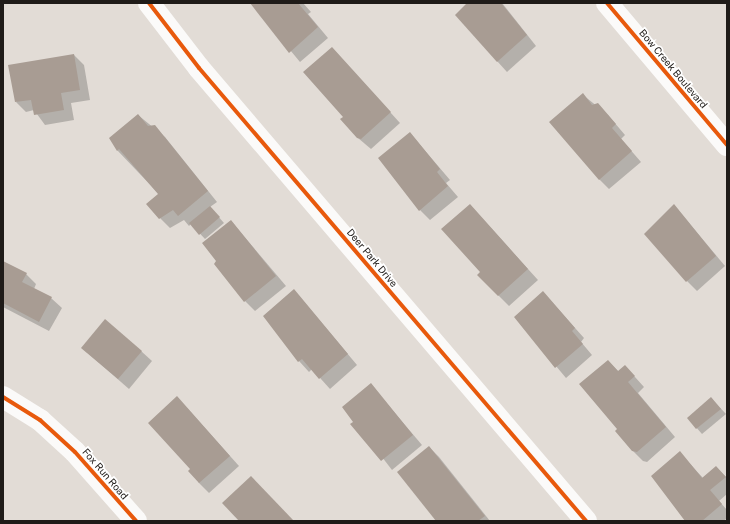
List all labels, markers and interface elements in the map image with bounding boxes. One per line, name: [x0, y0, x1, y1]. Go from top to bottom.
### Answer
street label: Bow Creek Boulevard: [636, 27, 710, 111]
street label: Deer Park Drive: [344, 226, 400, 290]
street label: Fox Run Road: [80, 446, 130, 502]

